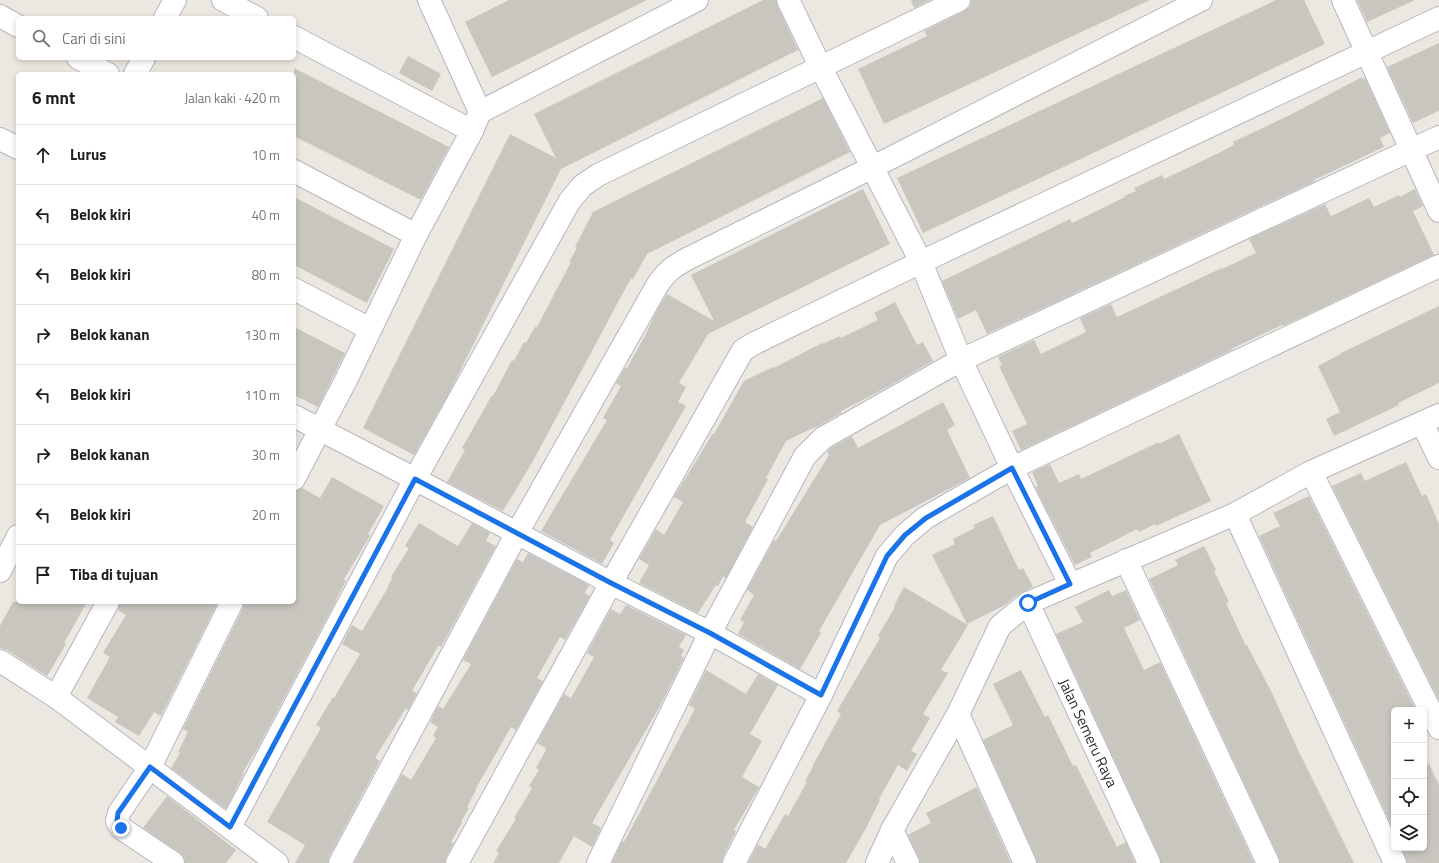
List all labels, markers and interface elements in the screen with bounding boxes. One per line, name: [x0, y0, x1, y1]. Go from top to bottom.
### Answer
search box: [16, 16, 296, 60]
icon: search: [30, 27, 52, 49]
text: Cari di sini: [62, 27, 126, 50]
text: 6 mnt: [32, 85, 75, 111]
text: Jalan kaki · 420 m: [184, 88, 280, 108]
text: Lurus: [70, 143, 106, 166]
icon: ahead: [32, 144, 54, 166]
text: 10 m: [252, 145, 280, 165]
text: Belok kiri: [70, 203, 131, 226]
icon: left: [32, 204, 54, 226]
text: 40 m: [252, 205, 280, 225]
text: Belok kiri: [70, 263, 131, 286]
icon: left: [32, 264, 54, 286]
text: 80 m: [252, 265, 280, 285]
text: Belok kanan: [70, 323, 150, 346]
icon: right: [32, 324, 54, 346]
text: 130 m: [244, 325, 280, 345]
text: Belok kiri: [70, 383, 131, 406]
icon: left: [32, 384, 54, 406]
text: 110 m: [244, 385, 280, 405]
text: Belok kanan: [70, 443, 150, 466]
icon: right: [32, 444, 54, 466]
text: 30 m: [252, 445, 280, 465]
text: Belok kiri: [70, 503, 131, 526]
icon: left: [32, 504, 54, 526]
text: 20 m: [252, 505, 280, 525]
text: Tiba di tujuan: [70, 563, 158, 586]
icon: arrive: [32, 564, 54, 586]
route start: [1019, 594, 1037, 612]
street label: Jalan Semeru Raya: [1053, 675, 1124, 791]
map controls: [1391, 707, 1427, 851]
button: +: [1391, 707, 1427, 743]
button: −: [1391, 743, 1427, 779]
button: locate: [1391, 779, 1427, 815]
button: layers: [1391, 815, 1427, 851]
route end: [112, 819, 130, 837]

